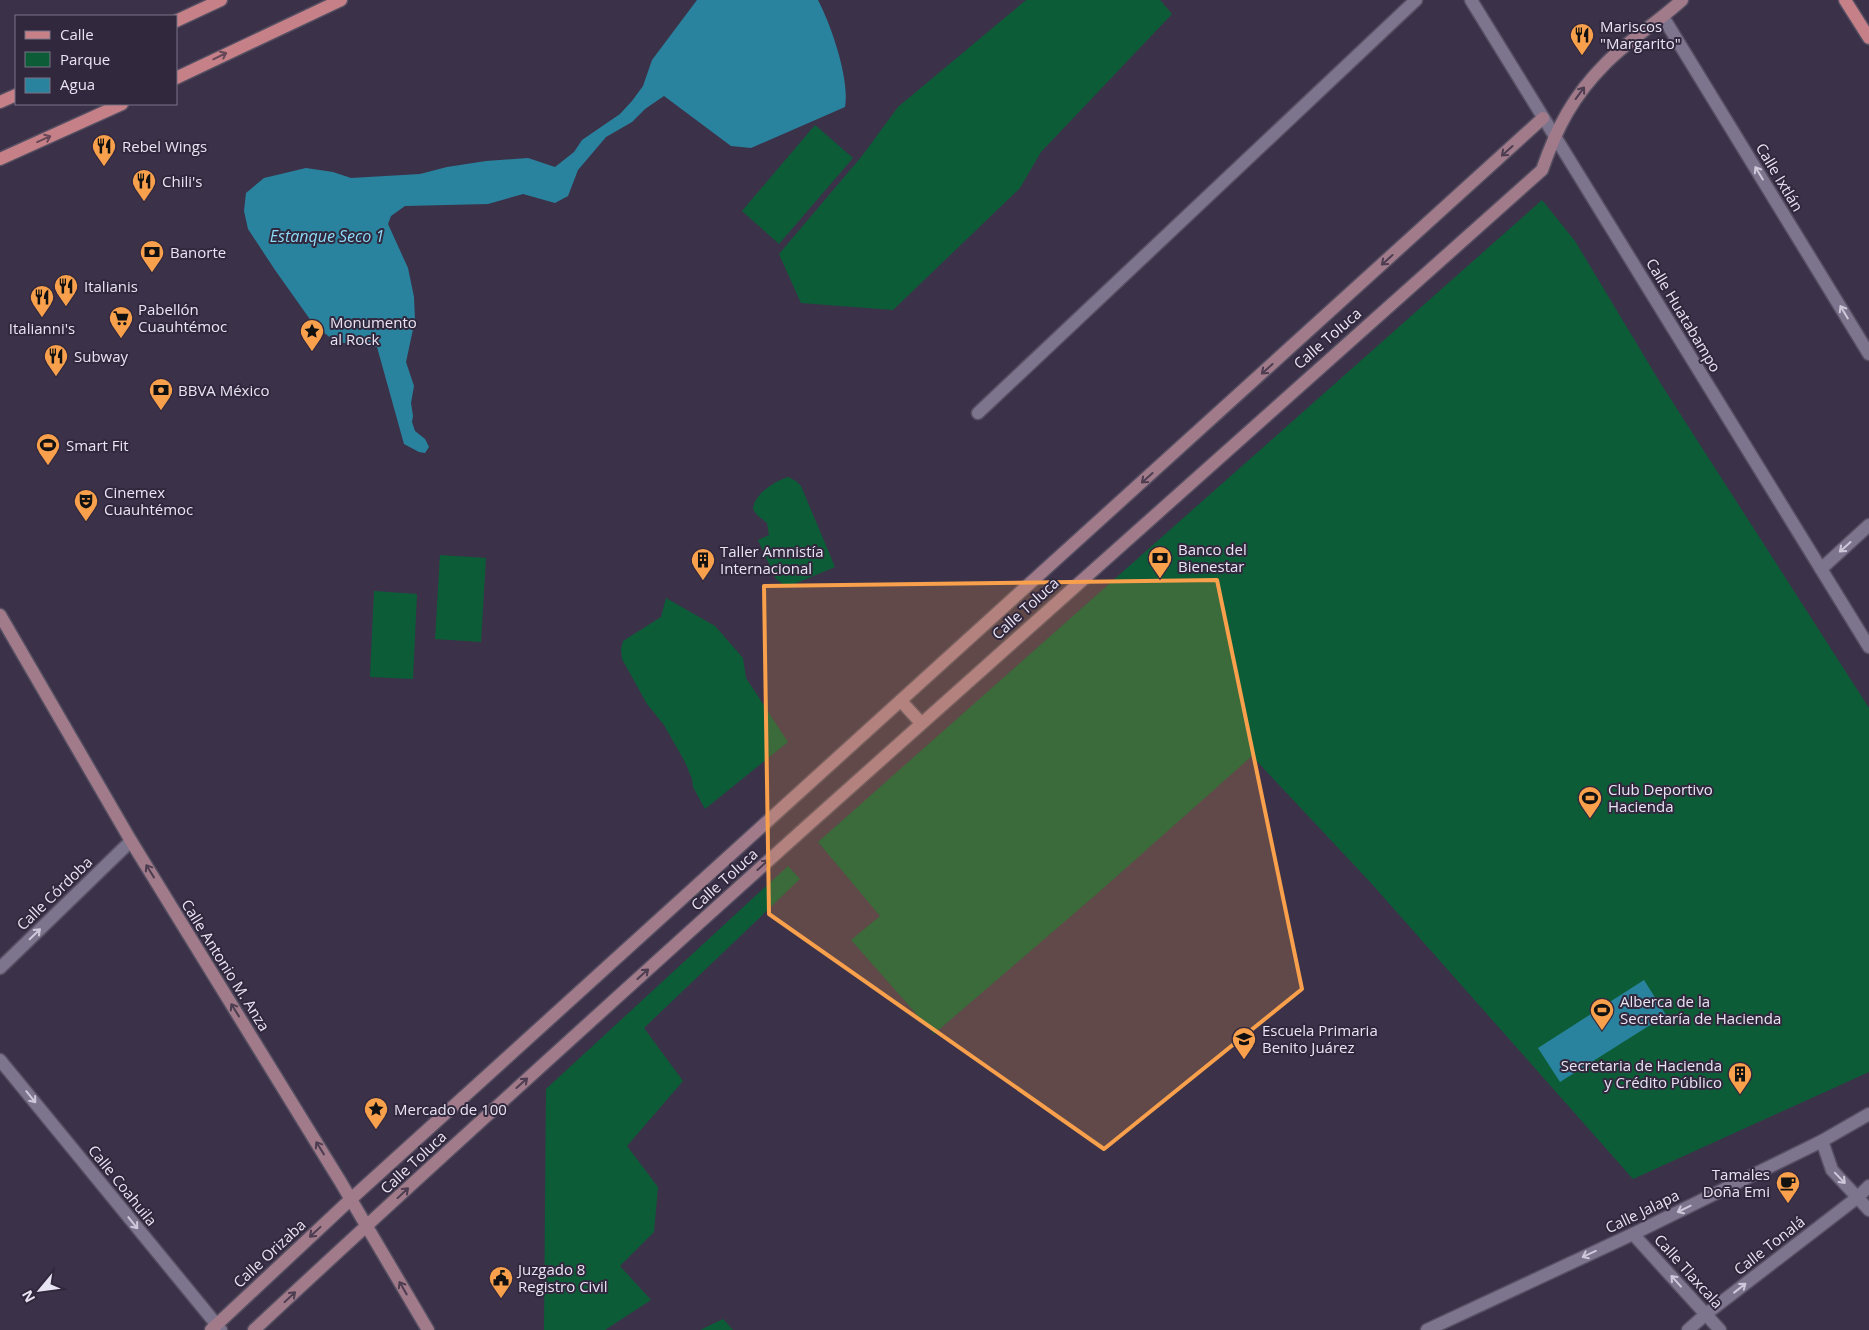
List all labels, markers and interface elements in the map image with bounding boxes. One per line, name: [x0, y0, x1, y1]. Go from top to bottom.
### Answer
legend: [15, 15, 178, 105]
place label: Mariscos "Margarito": [1600, 16, 1681, 53]
restaurant icon: Mariscos "Margarito": [1569, 22, 1595, 56]
text: Calle: [60, 24, 94, 44]
text: Parque: [60, 49, 110, 69]
one-way arrow: [212, 51, 227, 61]
text: Agua: [60, 74, 95, 94]
one-way arrow: [1575, 86, 1585, 100]
one-way arrow: [36, 133, 51, 143]
restaurant icon: Rebel Wings: [91, 133, 117, 167]
place label: Rebel Wings: [122, 136, 207, 156]
street label: Calle Ixtlán: [1752, 139, 1808, 215]
one-way arrow: [1501, 145, 1514, 157]
one-way arrow: [1753, 167, 1763, 181]
restaurant icon: Chili's: [131, 168, 157, 202]
place label: Chili's: [162, 171, 202, 191]
water label: Estanque Seco 1: [270, 225, 384, 247]
bank icon: Banorte: [139, 239, 165, 273]
place label: Banorte: [170, 242, 226, 262]
one-way arrow: [1381, 254, 1394, 266]
street label: Calle Huatabampo: [1642, 254, 1726, 376]
restaurant icon: Italianis: [53, 273, 79, 307]
place label: Italianis: [84, 276, 138, 296]
restaurant icon: Italianni's: [29, 284, 55, 318]
place label: Pabellón Cuauhtémoc: [138, 299, 227, 336]
street label: Calle Toluca: [1289, 303, 1365, 373]
supermarket icon: Pabellón Cuauhtémoc: [108, 305, 134, 339]
one-way arrow: [1838, 305, 1848, 319]
place label: Monumento al Rock: [330, 312, 417, 349]
place label: Italianni's: [9, 318, 75, 338]
place icon: Monumento al Rock: [299, 318, 325, 352]
restaurant icon: Subway: [43, 343, 69, 377]
place label: Subway: [74, 346, 129, 366]
one-way arrow: [1260, 363, 1273, 375]
bank icon: BBVA México: [148, 377, 174, 411]
place label: BBVA México: [178, 380, 269, 400]
sports icon: Smart Fit: [35, 432, 61, 466]
place label: Smart Fit: [66, 435, 129, 455]
one-way arrow: [1140, 473, 1153, 484]
place label: Cinemex Cuauhtémoc: [104, 482, 193, 519]
theatre icon: Cinemex Cuauhtémoc: [73, 488, 99, 522]
place label: Banco del Bienestar: [1178, 539, 1247, 576]
place label: Taller Amnistía Internacional: [720, 541, 824, 578]
one-way arrow: [1838, 542, 1851, 553]
bank icon: Banco del Bienestar: [1147, 545, 1173, 579]
building icon: Taller Amnistía Internacional: [690, 547, 716, 581]
street label: Calle Toluca: [987, 573, 1063, 643]
place label: Club Deportivo Hacienda: [1608, 779, 1713, 816]
sports icon: Club Deportivo Hacienda: [1577, 785, 1603, 819]
street label: Calle Toluca: [686, 844, 762, 914]
street label: Calle Córdoba: [12, 852, 96, 934]
one-way arrow: [757, 859, 770, 871]
one-way arrow: [144, 865, 154, 879]
street label: Calle Antonio M. Anza: [177, 895, 275, 1035]
one-way arrow: [29, 928, 41, 940]
one-way arrow: [636, 968, 649, 980]
place label: Alberca de la Secretaría de Hacienda: [1620, 991, 1781, 1028]
sports icon: Alberca de la Secretaría de Hacienda: [1589, 997, 1615, 1031]
one-way arrow: [229, 1003, 239, 1017]
place label: Escuela Primaria Benito Juárez: [1262, 1020, 1378, 1057]
school or university icon: Escuela Primaria Benito Juárez: [1231, 1026, 1257, 1060]
place label: Secretaria de Hacienda y Crédito Público: [1561, 1055, 1722, 1092]
building icon: Secretaria de Hacienda y Crédito Público: [1727, 1061, 1753, 1095]
one-way arrow: [516, 1077, 529, 1089]
one-way arrow: [25, 1091, 36, 1104]
place icon: Mercado de 100: [363, 1096, 389, 1130]
place label: Mercado de 100: [394, 1099, 507, 1119]
street label: Calle Toluca: [376, 1126, 450, 1198]
street label: Calle Coahuila: [84, 1140, 162, 1230]
one-way arrow: [314, 1142, 324, 1156]
place label: Tamales Doña Emi: [1703, 1164, 1770, 1201]
cafe icon: Tamales Doña Emi: [1775, 1170, 1801, 1204]
one-way arrow: [1834, 1172, 1846, 1185]
street label: Calle Jalapa: [1602, 1185, 1682, 1237]
one-way arrow: [396, 1187, 409, 1199]
one-way arrow: [1676, 1204, 1691, 1214]
street label: Calle Tonalá: [1730, 1211, 1808, 1279]
street label: Calle Orizaba: [228, 1214, 310, 1292]
one-way arrow: [128, 1217, 139, 1230]
one-way arrow: [308, 1226, 321, 1238]
street label: Calle Tlaxcala: [1650, 1230, 1728, 1312]
one-way arrow: [1582, 1250, 1597, 1260]
place label: Juzgado 8 Registro Civil: [516, 1259, 607, 1296]
north arrow: [15, 1265, 65, 1315]
public building icon: Juzgado 8 Registro Civil: [488, 1265, 514, 1299]
one-way arrow: [1670, 1274, 1682, 1287]
one-way arrow: [397, 1281, 407, 1295]
one-way arrow: [1733, 1283, 1746, 1294]
text: N: [17, 1287, 39, 1306]
one-way arrow: [283, 1291, 296, 1303]

